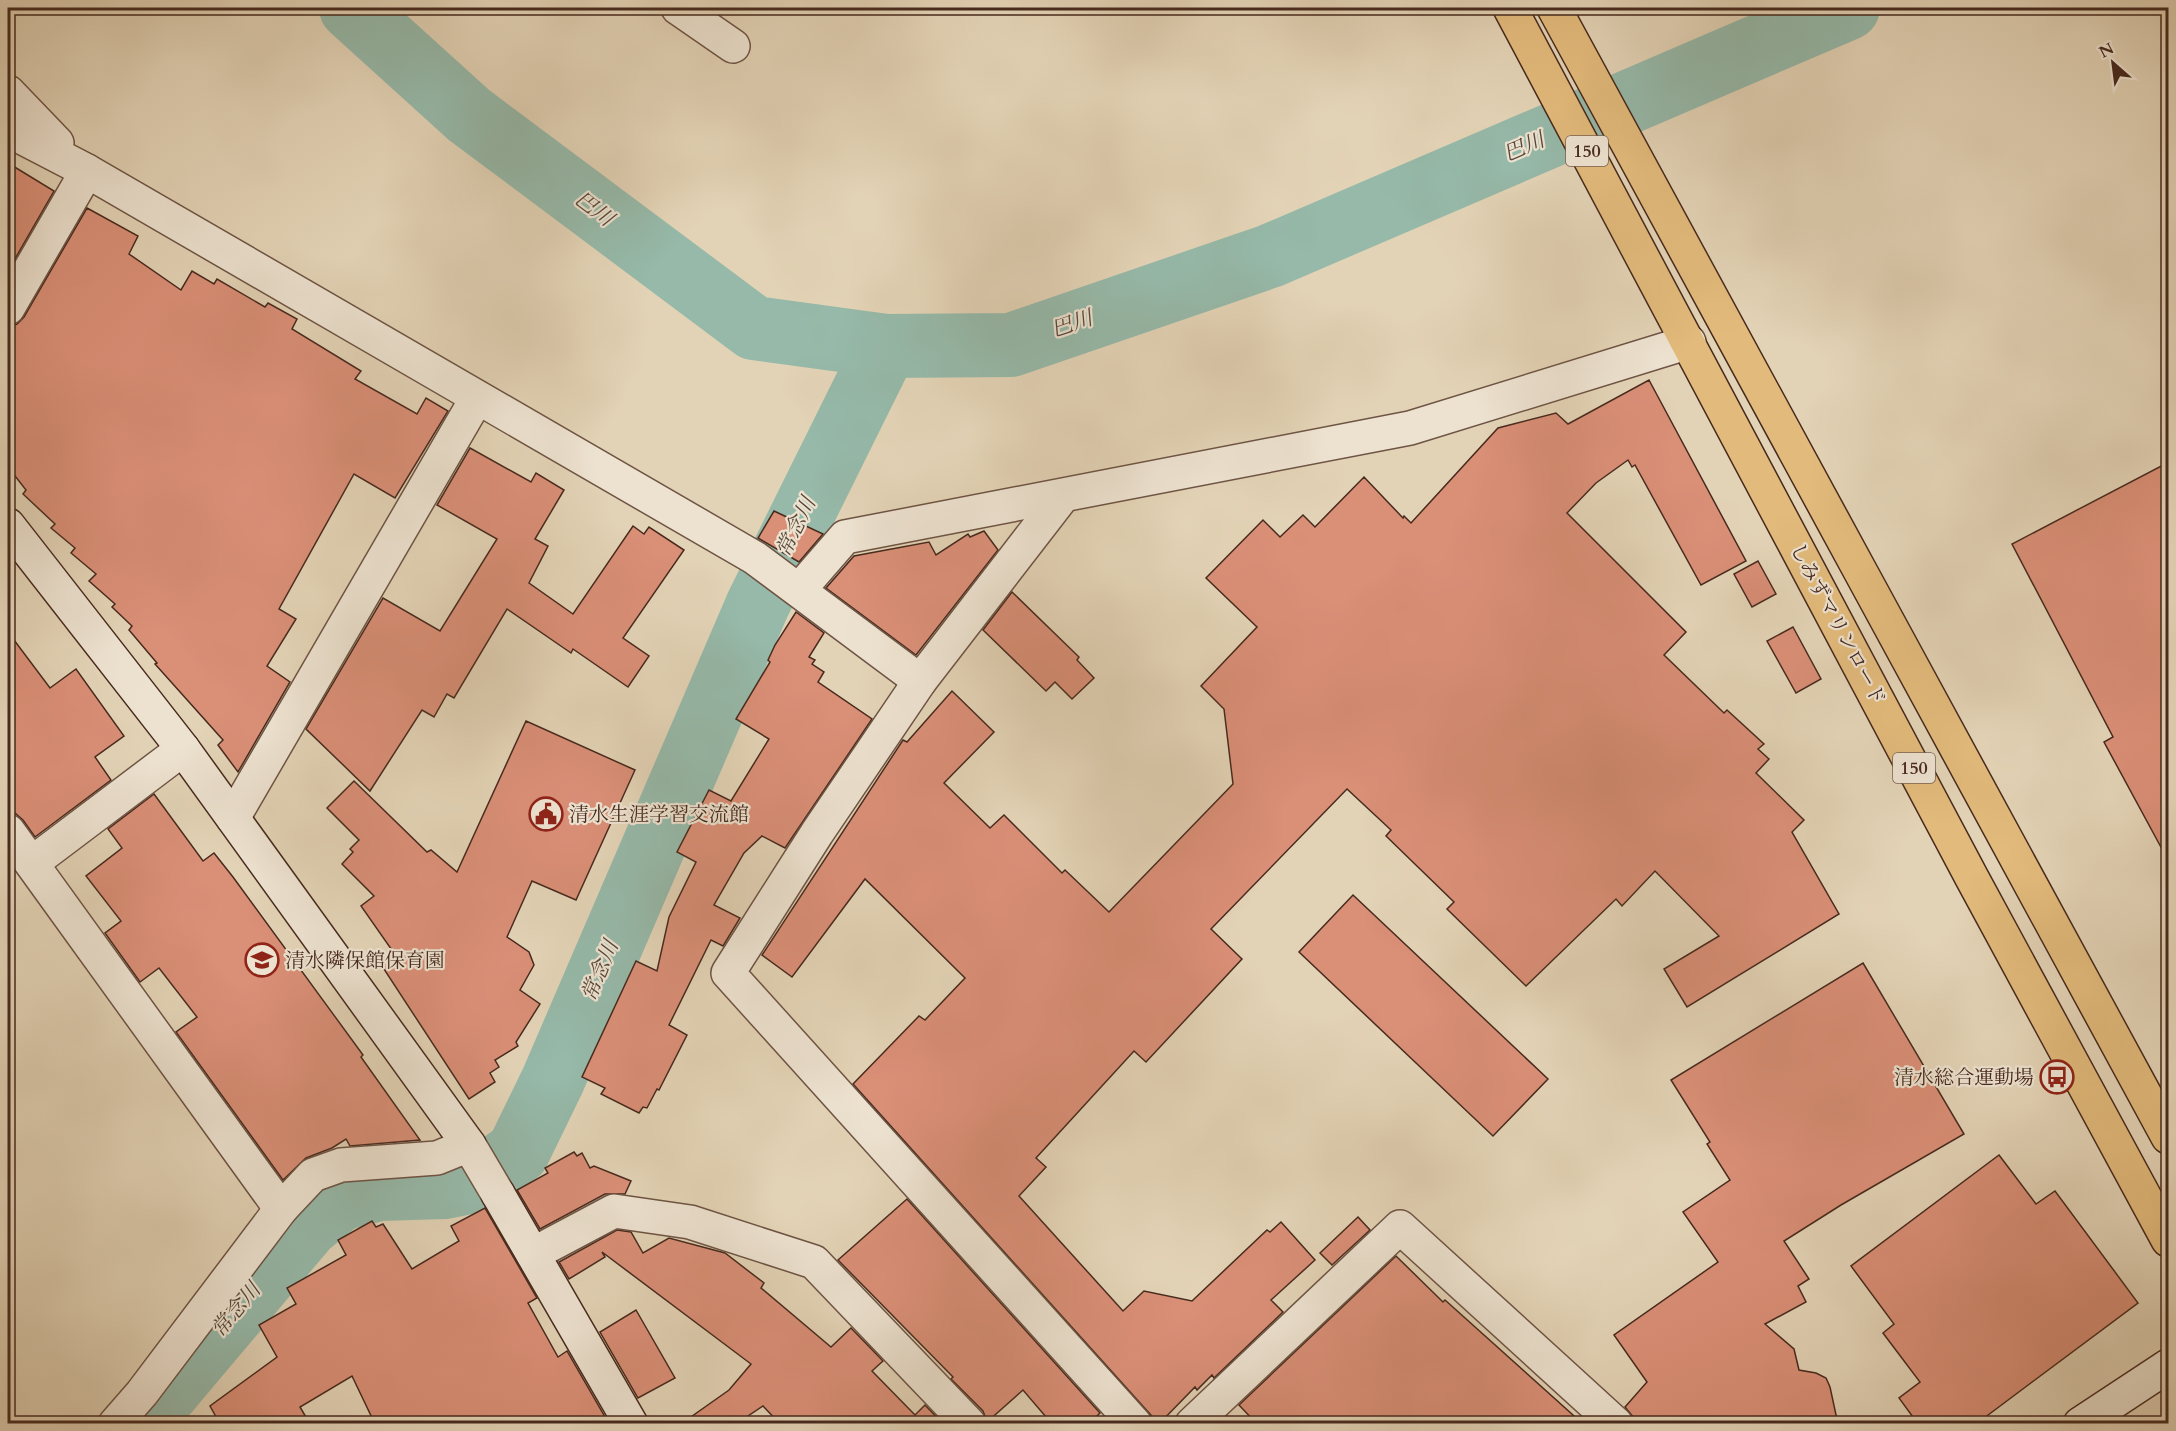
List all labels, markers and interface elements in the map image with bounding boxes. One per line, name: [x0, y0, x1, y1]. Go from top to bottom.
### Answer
north arrow: [2083, 33, 2143, 93]
text: N: [2095, 38, 2118, 64]
water label: 巴川: [1499, 125, 1551, 169]
road number: 150: [1566, 136, 1608, 166]
water label: 巴川: [569, 185, 621, 234]
water label: 巴川: [1047, 303, 1098, 345]
water label: 常念川: [769, 491, 824, 562]
street label: しみずマリンロード: [1784, 538, 1892, 710]
road number: 150: [1893, 753, 1935, 783]
public building icon: 清水生涯学習交流館: [528, 796, 564, 832]
place label: 清水生涯学習交流館: [569, 801, 749, 828]
water label: 常念川: [574, 934, 626, 1006]
school or university icon: 清水隣保館保育園: [244, 942, 280, 978]
place label: 清水隣保館保育園: [285, 947, 445, 974]
bus stop icon: 清水総合運動場: [2039, 1059, 2075, 1095]
place label: 清水総合運動場: [1894, 1064, 2034, 1091]
water label: 常念川: [205, 1275, 269, 1343]

